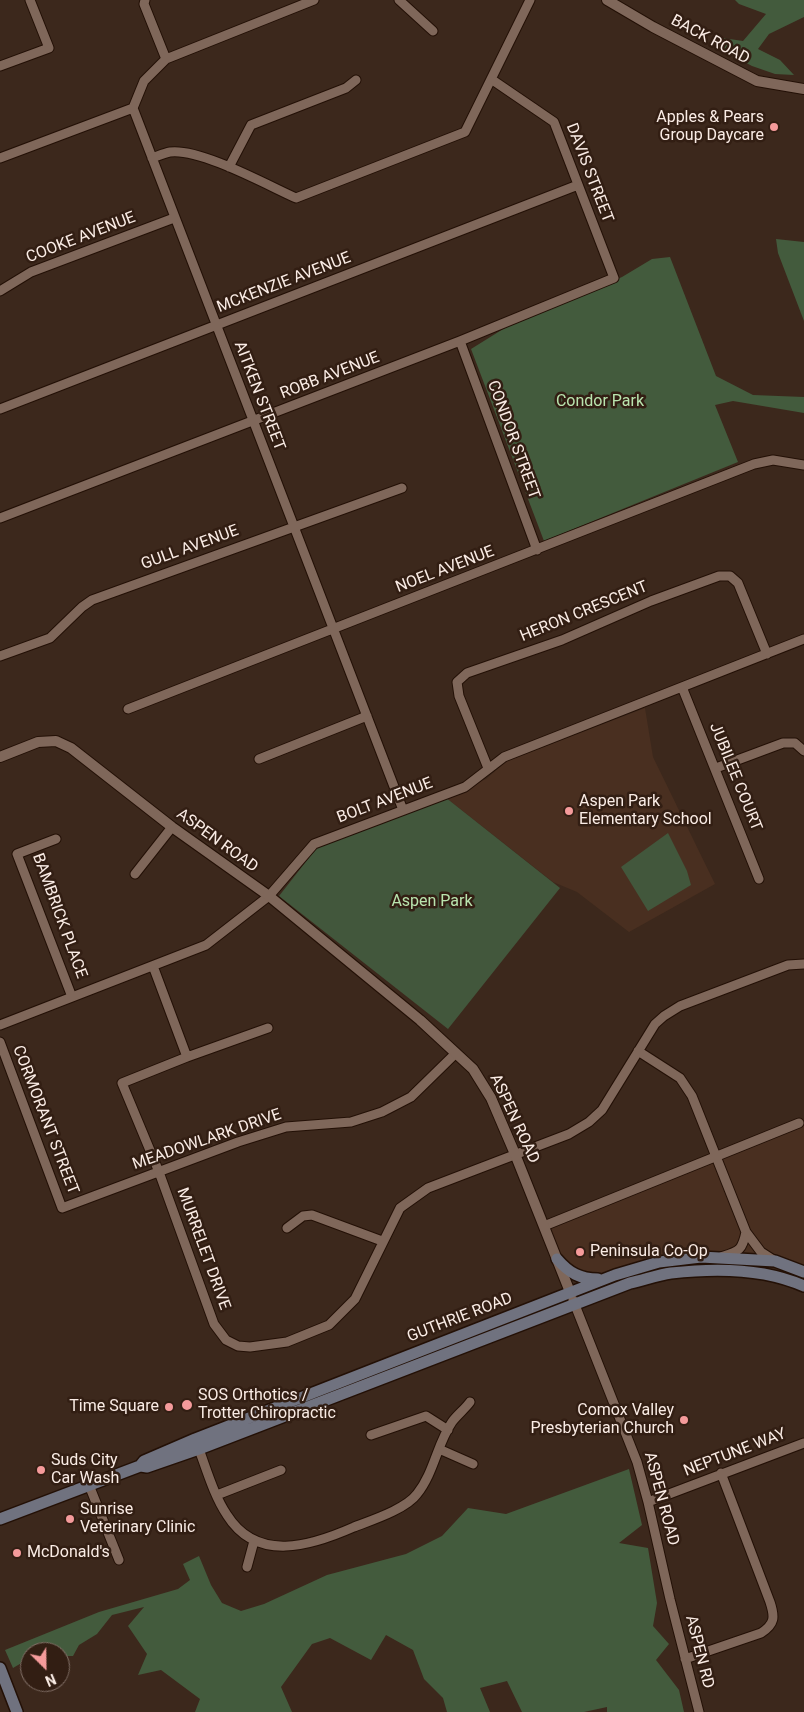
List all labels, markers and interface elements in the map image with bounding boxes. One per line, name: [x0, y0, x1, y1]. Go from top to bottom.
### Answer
street label: BACK ROAD: [667, 11, 753, 69]
place label: Apples & Pears Group Daycare: [656, 108, 764, 146]
street label: DAVIS STREET: [561, 121, 617, 225]
marker: Apples & Pears Group Daycare: [768, 121, 780, 133]
street label: COOKE AVENUE: [24, 208, 138, 268]
street label: MCKENZIE AVENUE: [214, 249, 354, 317]
street label: AITKEN STREET: [229, 339, 289, 453]
street label: ROBB AVENUE: [278, 348, 382, 404]
street label: CONDOR STREET: [483, 378, 543, 502]
park label: Condor Park: [556, 392, 644, 412]
street label: GULL AVENUE: [139, 521, 241, 575]
street label: NOEL AVENUE: [393, 542, 497, 598]
street label: HERON CRESCENT: [517, 578, 651, 646]
street label: JUBILEE COURT: [705, 720, 765, 834]
street label: BOLT AVENUE: [334, 774, 436, 828]
place label: Aspen Park Elementary School: [579, 792, 712, 830]
street label: ASPEN ROAD: [172, 805, 262, 877]
marker: Aspen Park Elementary School: [563, 805, 575, 817]
street label: BAMBRICK PLACE: [27, 851, 91, 981]
park label: Aspen Park: [391, 892, 473, 912]
street label: CORMORANT STREET: [8, 1043, 82, 1197]
street label: ASPEN ROAD: [485, 1071, 543, 1167]
street label: MEADOWLARK DRIVE: [130, 1105, 284, 1175]
street label: MURRELET DRIVE: [172, 1185, 234, 1313]
place label: Peninsula Co-Op: [590, 1242, 708, 1262]
marker: Peninsula Co-Op: [574, 1246, 586, 1258]
street label: GUTHRIE ROAD: [405, 1289, 515, 1347]
place label: SOS Orthotics / Trotter Chiropractic: [198, 1386, 336, 1424]
place label: Time Square: [69, 1397, 159, 1417]
marker: SOS Orthotics / Trotter Chiropractic: [180, 1398, 194, 1412]
marker: Time Square: [163, 1401, 175, 1413]
place label: Comox Valley Presbyterian Church: [530, 1401, 674, 1439]
marker: Comox Valley Presbyterian Church: [678, 1414, 690, 1426]
street label: NEPTUNE WAY: [681, 1425, 789, 1481]
street label: ASPEN ROAD: [639, 1450, 683, 1548]
place label: Suds City Car Wash: [51, 1451, 119, 1489]
marker: Suds City Car Wash: [35, 1464, 47, 1476]
place label: Sunrise Veterinary Clinic: [80, 1500, 195, 1538]
marker: Sunrise Veterinary Clinic: [64, 1513, 76, 1525]
place label: McDonald's: [27, 1543, 110, 1563]
marker: McDonald's: [11, 1547, 23, 1559]
street label: ASPEN RD: [681, 1613, 717, 1691]
north arrow: [20, 1642, 70, 1692]
text: N: [43, 1671, 58, 1689]

